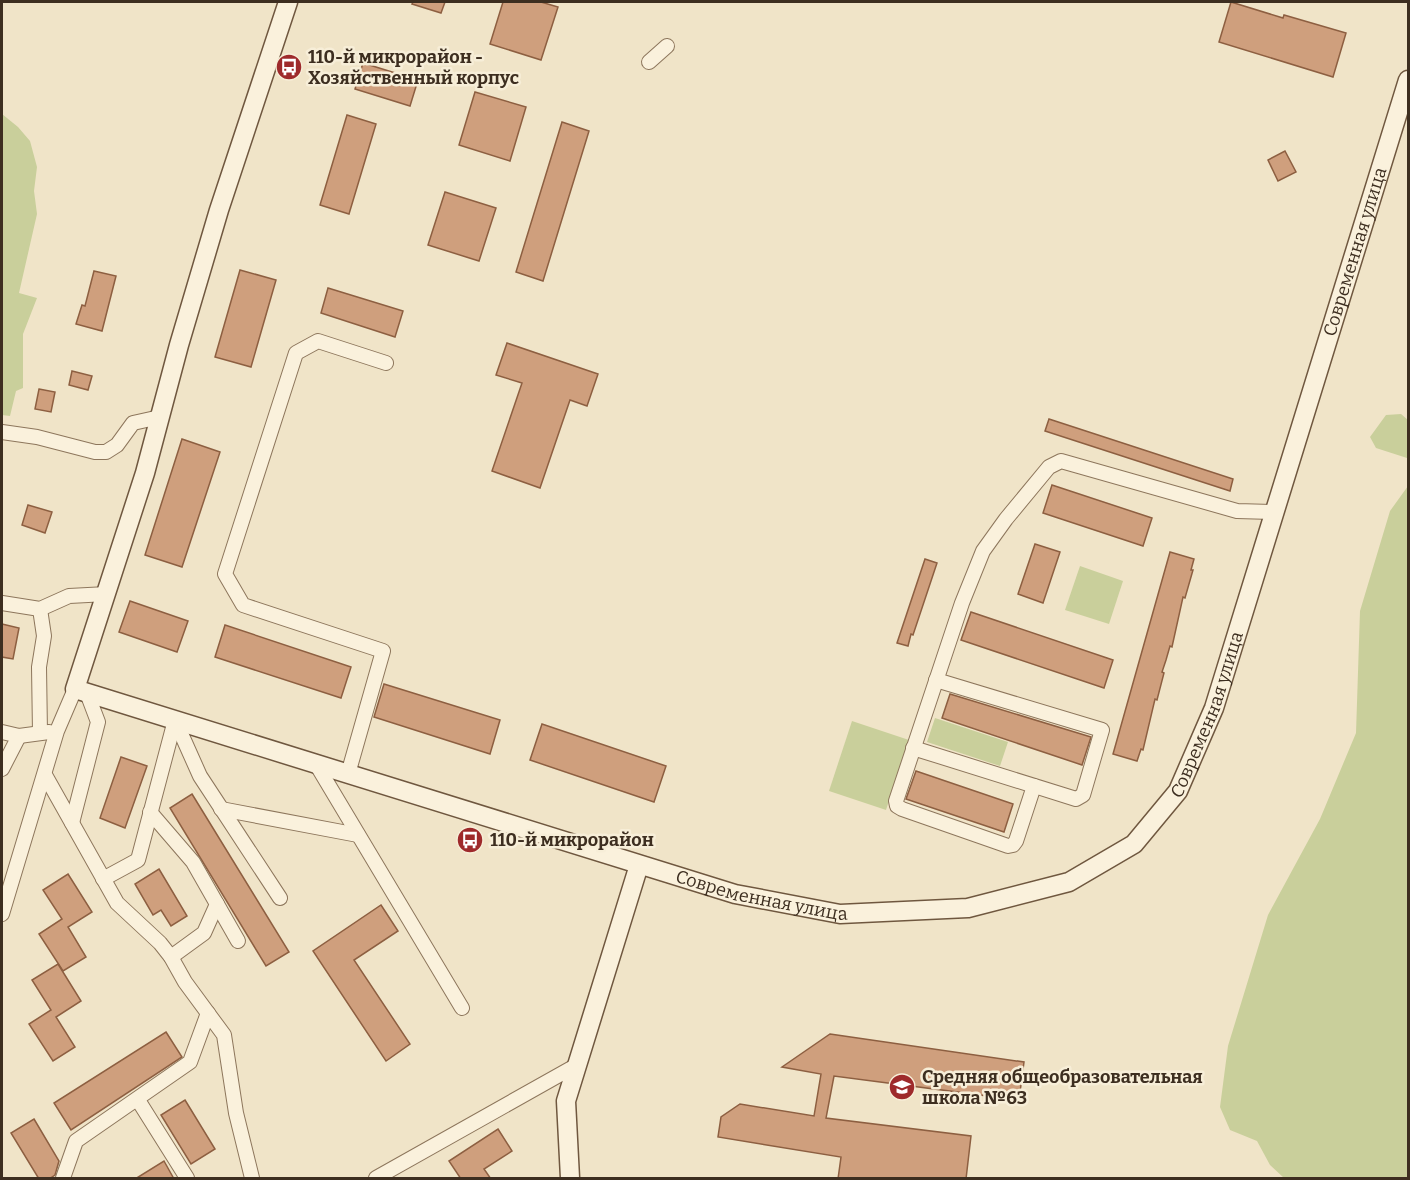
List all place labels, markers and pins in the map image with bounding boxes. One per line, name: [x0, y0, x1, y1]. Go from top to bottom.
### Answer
place label: 110-й микрорайон - Хозяйственный корпус: [308, 46, 519, 89]
bus stop icon: 110-й микрорайон - Хозяйственный корпус: [274, 52, 304, 82]
bus stop icon: 110-й микрорайон: [455, 825, 485, 855]
place label: 110-й микрорайон: [490, 829, 654, 851]
place label: Средняя общеобразовательная школа №63: [922, 1066, 1203, 1109]
school or university icon: Средняя общеобразовательная школа №63: [887, 1072, 917, 1102]

